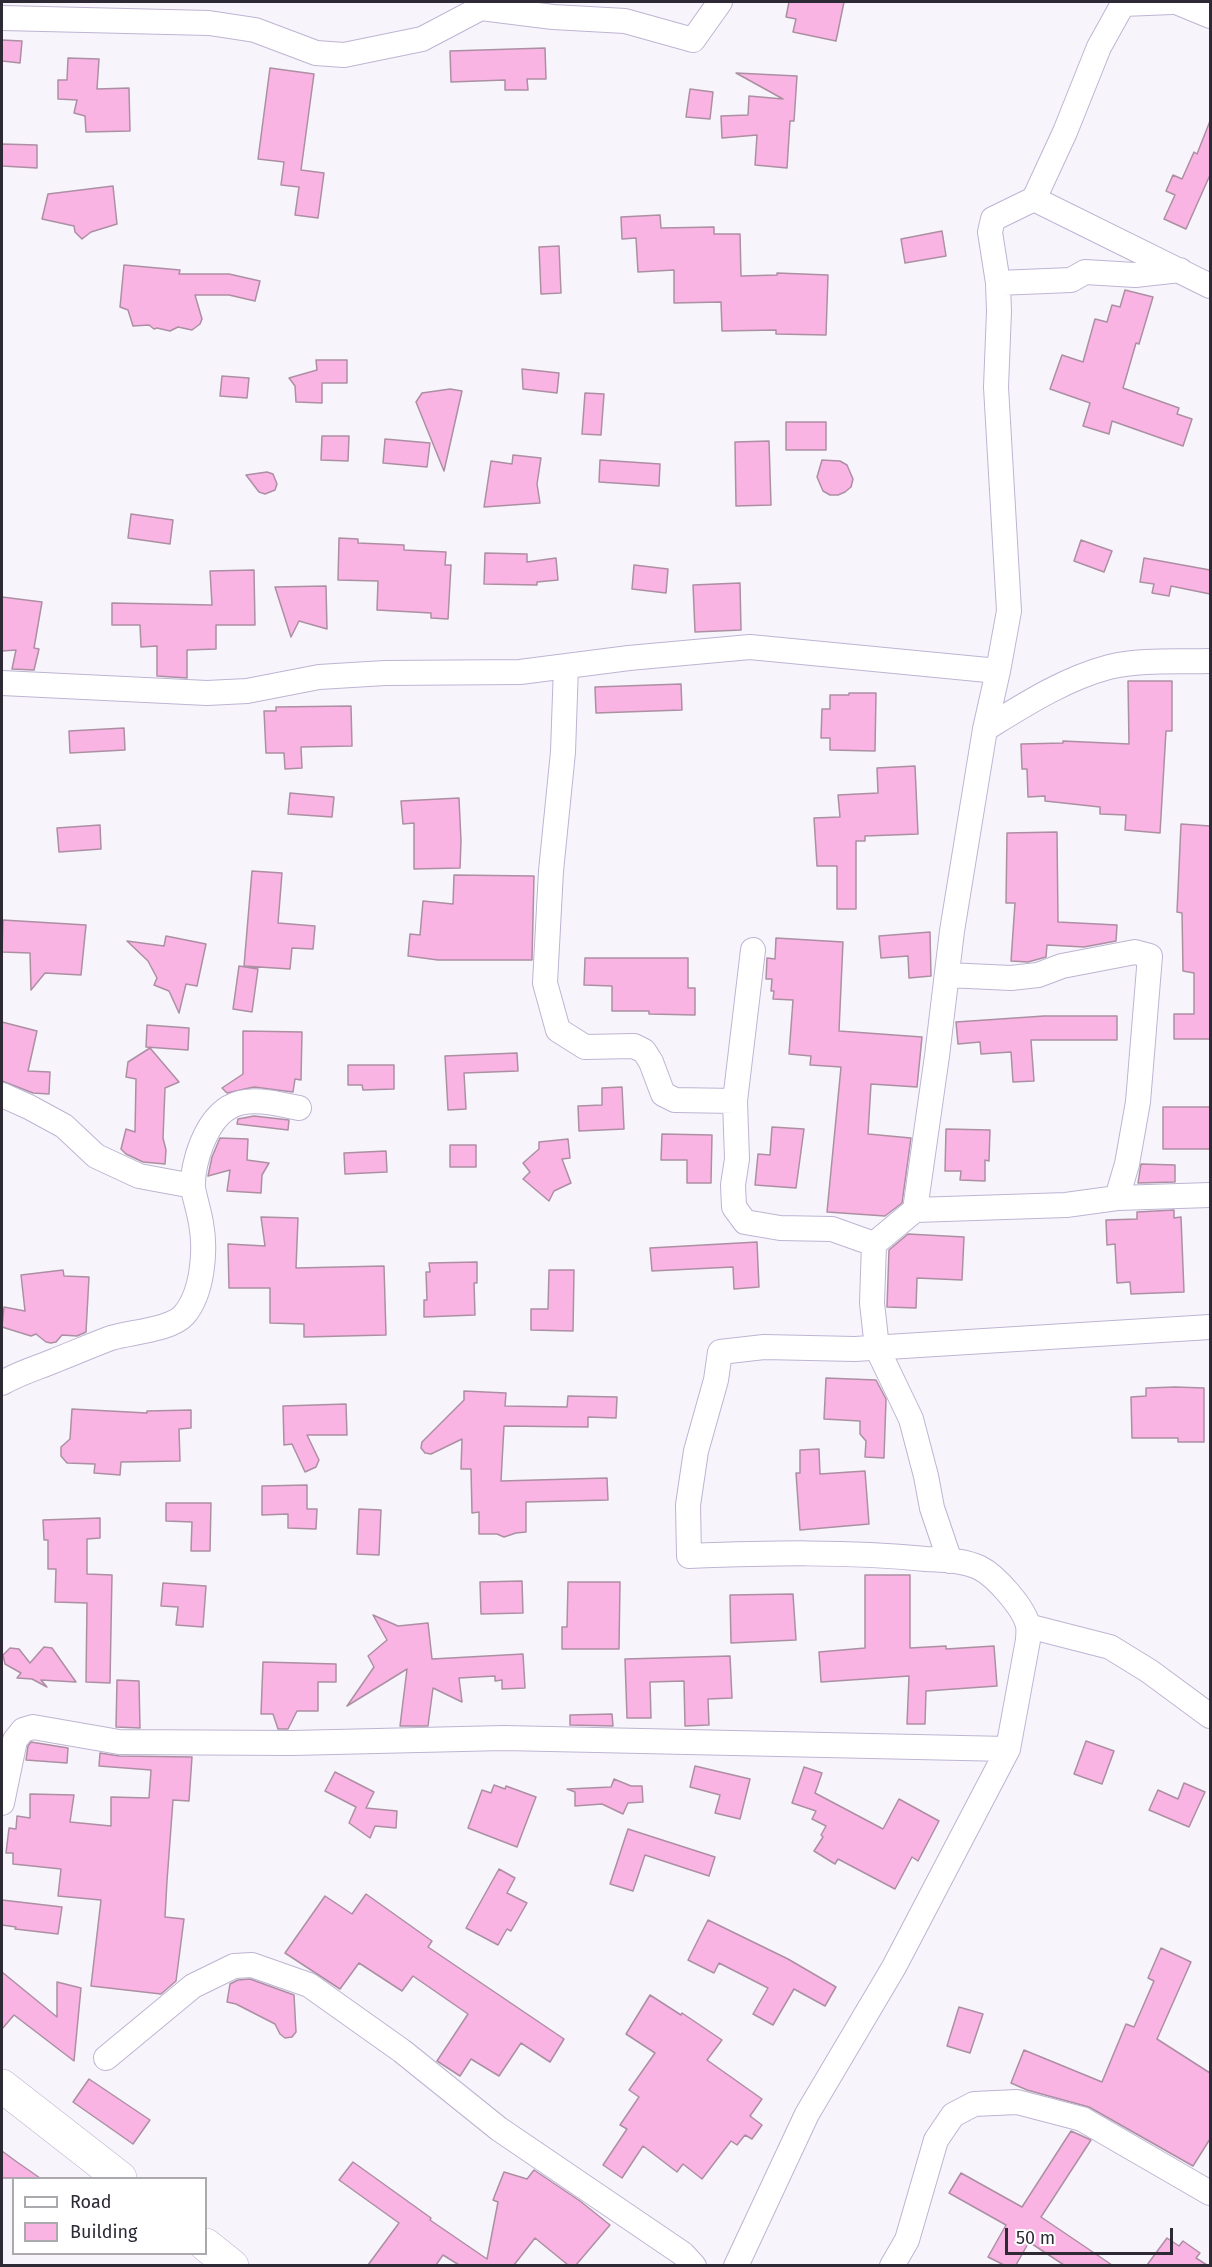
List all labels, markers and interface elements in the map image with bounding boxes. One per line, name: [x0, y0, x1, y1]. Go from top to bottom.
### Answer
legend: [12, 2177, 207, 2255]
text: Road: [70, 2191, 112, 2213]
scale bar: [1008, 2216, 1176, 2254]
text: Building: [70, 2221, 137, 2243]
text: 50 m: [1016, 2227, 1055, 2249]

